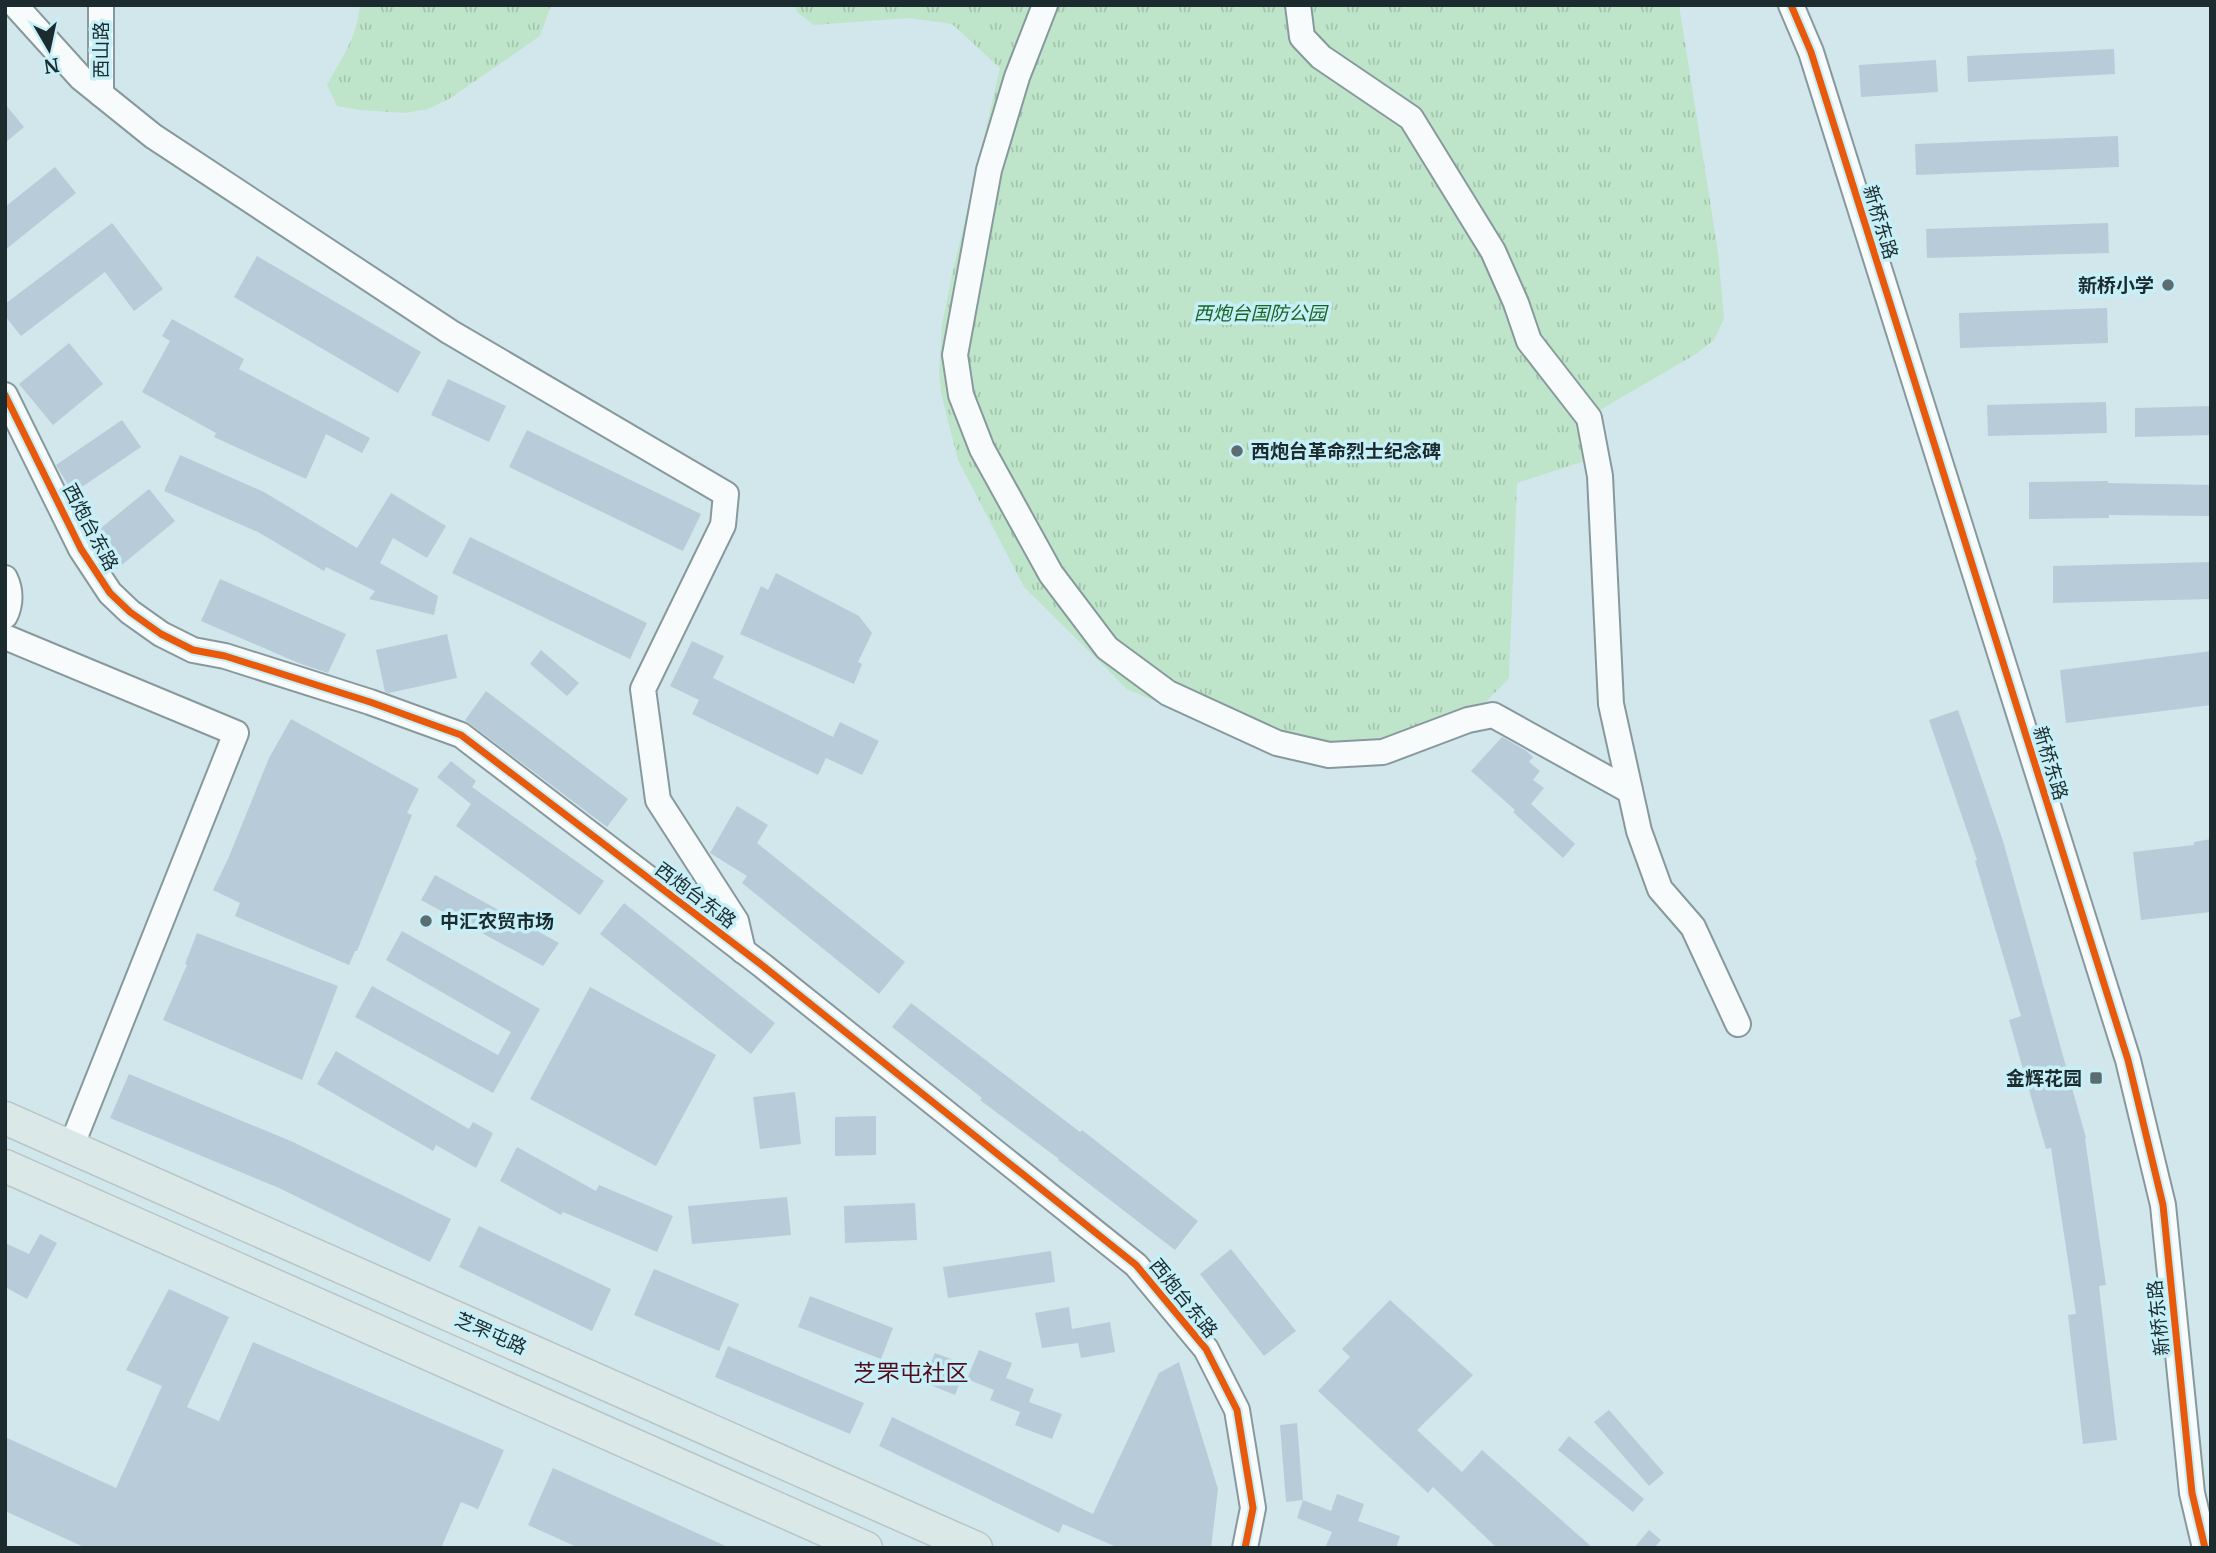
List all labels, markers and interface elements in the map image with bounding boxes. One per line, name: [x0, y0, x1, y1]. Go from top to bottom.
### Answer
north arrow: [14, 14, 84, 84]
street label: 西山路: [89, 21, 113, 79]
text: N: [42, 53, 61, 79]
street label: 新桥东路: [1858, 182, 1904, 262]
place label: 新桥小学: [2078, 273, 2154, 297]
marker: 新桥小学: [2160, 277, 2176, 293]
park label: 西炮台国防公园: [1193, 301, 1329, 325]
place label: 西炮台革命烈士纪念碑: [1251, 439, 1441, 463]
marker: 西炮台革命烈士纪念碑: [1229, 443, 1245, 459]
street label: 西炮台东路: [58, 479, 124, 575]
street label: 新桥东路: [2028, 723, 2074, 803]
street label: 西炮台东路: [651, 857, 741, 933]
place label: 中汇农贸市场: [440, 909, 554, 933]
marker: 中汇农贸市场: [418, 913, 434, 929]
place label: 金辉花园: [2006, 1066, 2082, 1090]
marker: 金辉花园: [2088, 1070, 2104, 1086]
street label: 西炮台东路: [1145, 1254, 1223, 1342]
street label: 新桥东路: [2142, 1279, 2174, 1357]
street label: 芝罘屯路: [451, 1307, 531, 1359]
district label: 芝罘屯社区: [854, 1358, 969, 1387]

